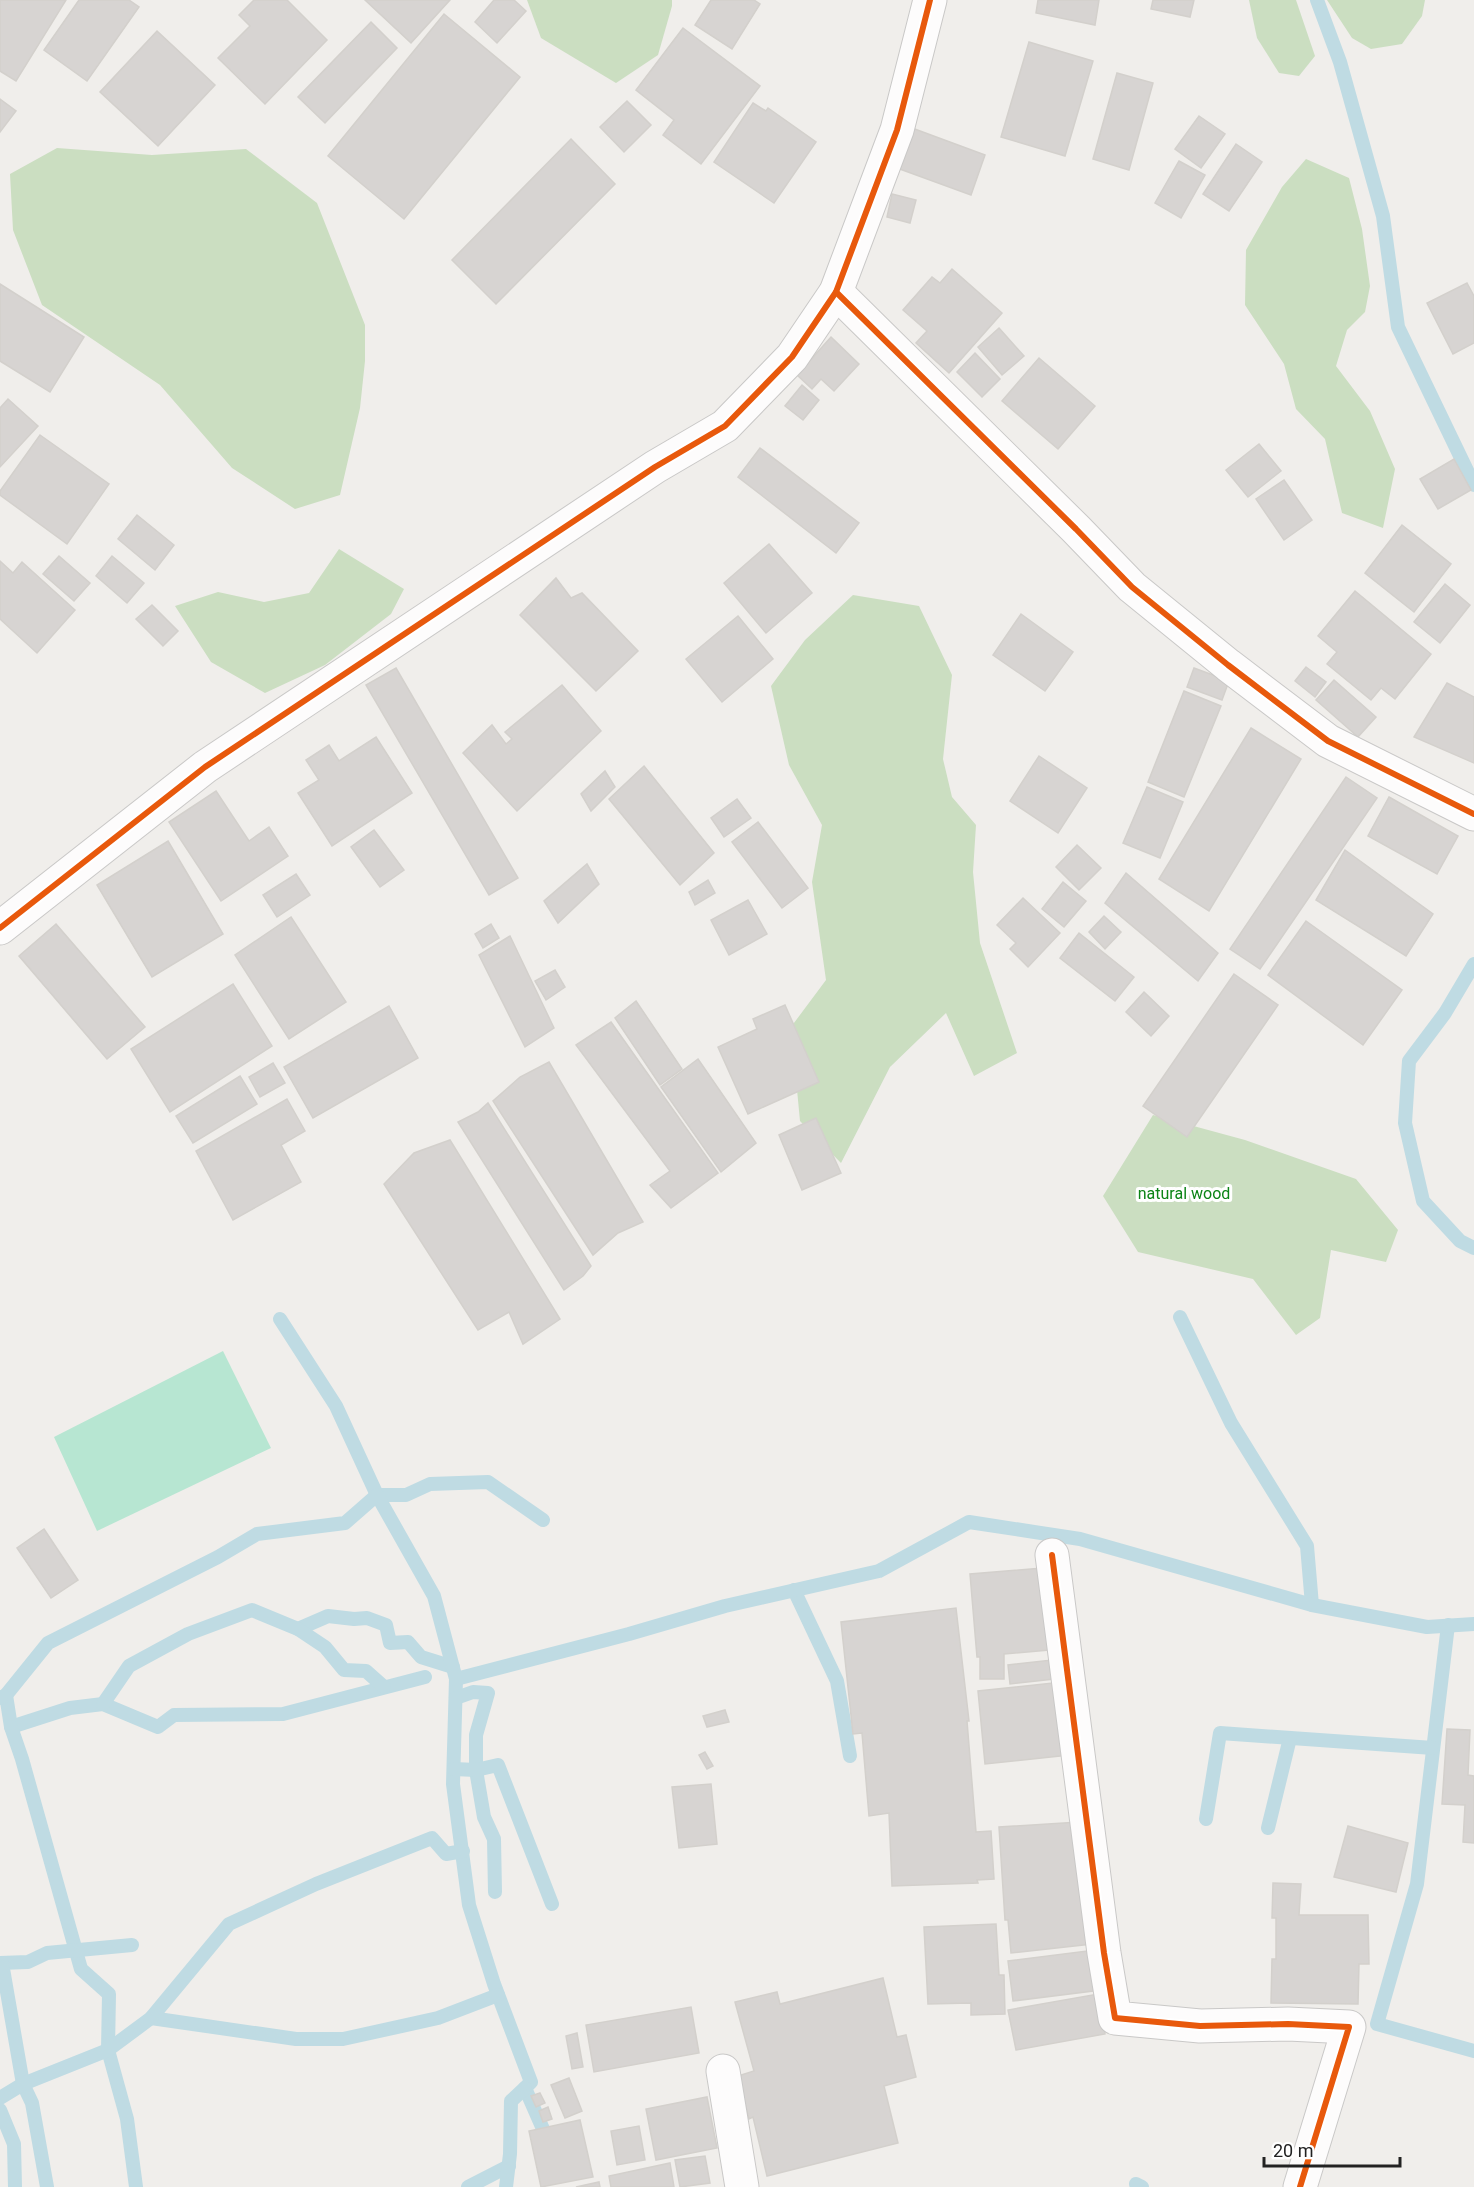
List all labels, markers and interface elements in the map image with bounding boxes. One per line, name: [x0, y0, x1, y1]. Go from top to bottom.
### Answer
park label: natural wood: [1138, 1184, 1230, 1203]
scale bar: [1264, 2130, 1400, 2168]
text: 20 m: [1273, 2140, 1313, 2161]

